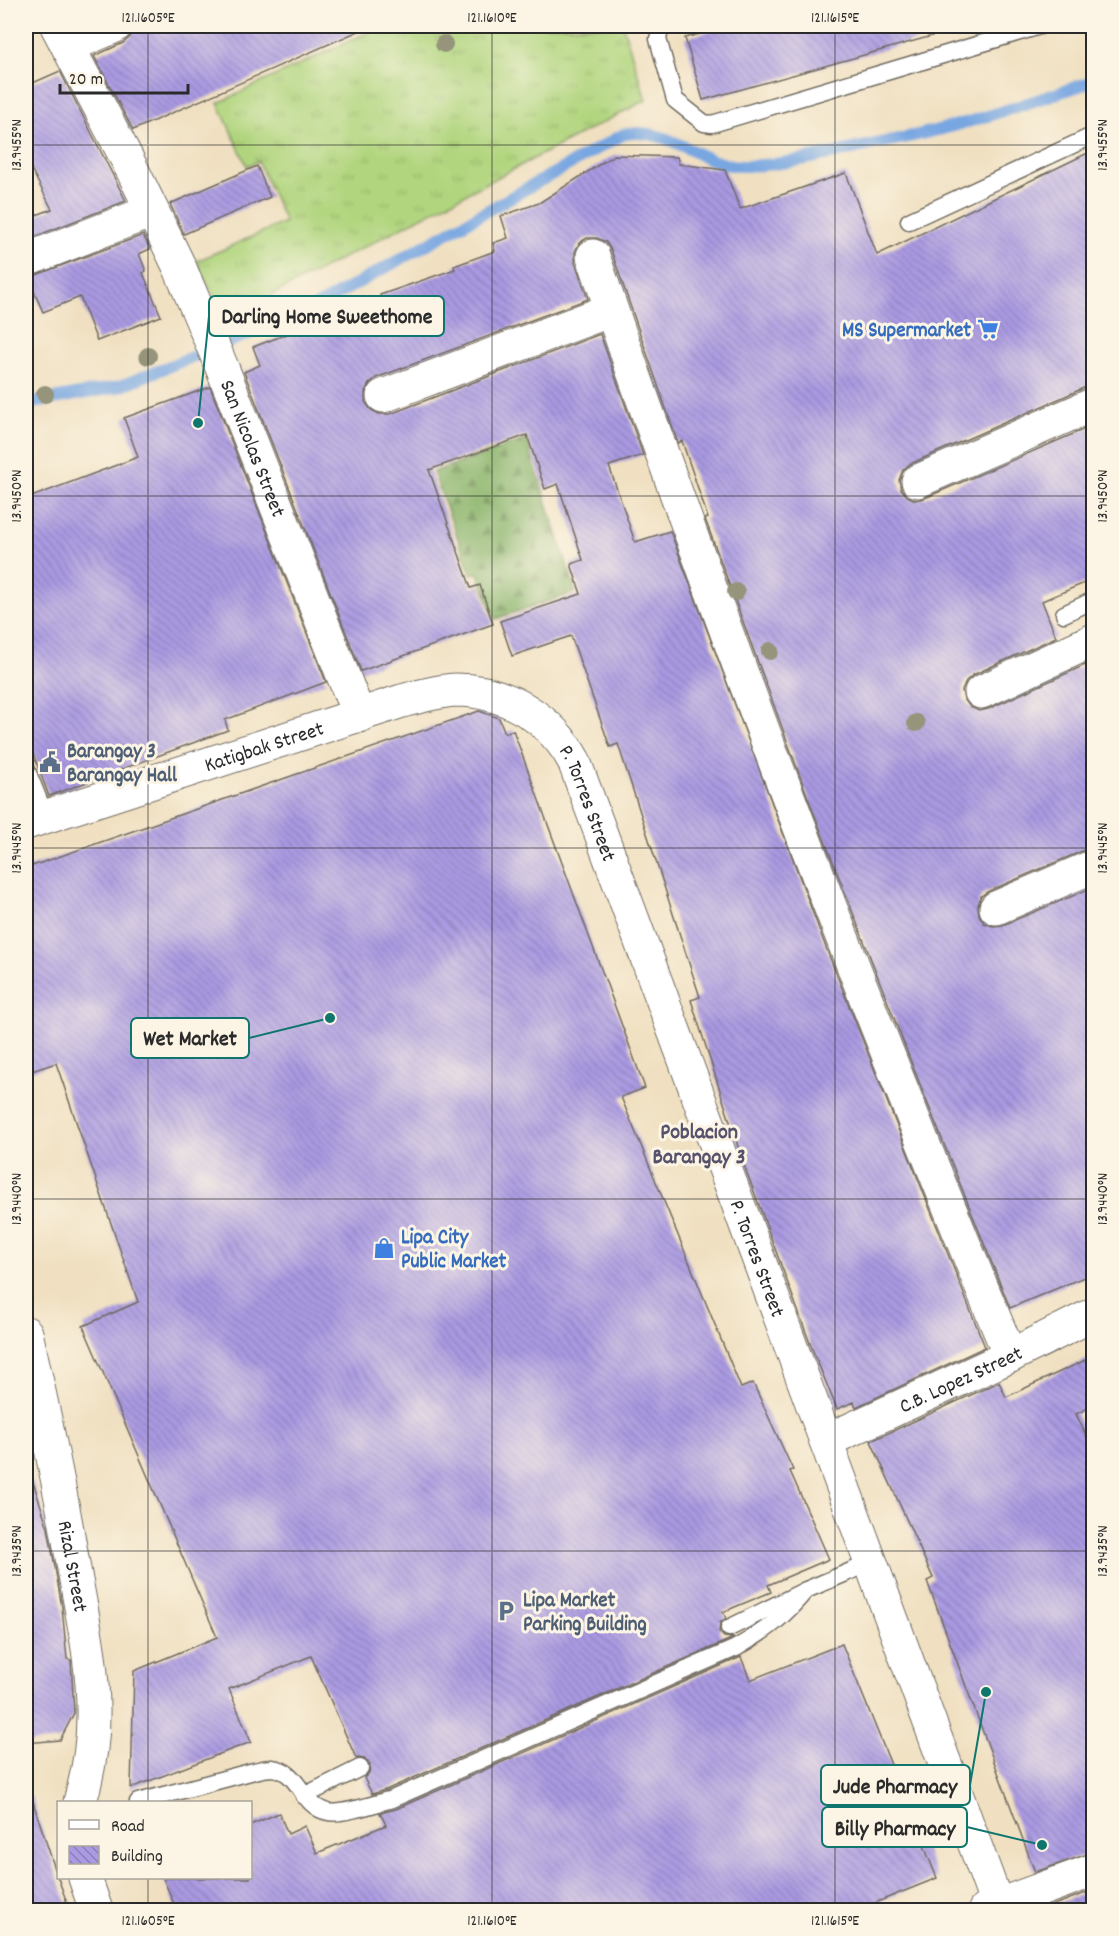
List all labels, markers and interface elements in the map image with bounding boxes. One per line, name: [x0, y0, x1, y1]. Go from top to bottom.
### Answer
text: 121.1605°E: [122, 8, 175, 30]
text: 121.1610°E: [467, 8, 517, 30]
text: 121.1615°E: [811, 8, 859, 30]
scale bar: [60, 57, 188, 95]
text: 20 m: [69, 68, 103, 93]
text: 13.9455°N: [7, 119, 29, 171]
text: 13.9455°N: [1093, 119, 1115, 171]
callout: Darling Home Sweethome: [209, 296, 444, 336]
text: Darling Home Sweethome: [222, 303, 433, 334]
place label: MS Supermarket: [842, 317, 971, 347]
supermarket icon: MS Supermarket: [976, 317, 1000, 341]
street label: San Nicolas Street: [210, 376, 291, 522]
text: 13.9450°N: [7, 470, 29, 522]
text: 13.9450°N: [1093, 470, 1115, 522]
street label: Katigbak Street: [201, 715, 328, 782]
place label: Barangay 3 Barangay Hall: [67, 738, 178, 792]
street label: P. Torres Street: [550, 739, 622, 867]
public building icon: Barangay 3 Barangay Hall: [38, 750, 62, 774]
text: 13.9445°N: [7, 823, 29, 873]
text: 13.9445°N: [1093, 823, 1115, 873]
callout: Wet Market: [131, 1018, 249, 1058]
text: Wet Market: [143, 1025, 238, 1056]
district label: Poblacion Barangay 3: [652, 1118, 746, 1174]
text: 13.9440°N: [7, 1173, 29, 1225]
text: 13.9440°N: [1093, 1173, 1115, 1225]
street label: P. Torres Street: [720, 1196, 791, 1322]
place label: Lipa City Public Market: [401, 1224, 507, 1278]
shop icon: Lipa City Public Market: [372, 1236, 396, 1260]
street label: C.B. Lopez Street: [895, 1340, 1029, 1423]
street label: Rizal Street: [48, 1518, 94, 1615]
text: 13.9435°N: [7, 1525, 29, 1577]
text: 13.9435°N: [1093, 1525, 1115, 1577]
place label: Lipa Market Parking Building: [523, 1587, 647, 1641]
parking icon: Lipa Market Parking Building: [494, 1599, 518, 1623]
callout: Jude Pharmacy: [821, 1765, 970, 1805]
text: Jude Pharmacy: [833, 1773, 958, 1804]
legend: [57, 1801, 252, 1879]
callout: Billy Pharmacy: [822, 1807, 967, 1847]
text: Road: [111, 1815, 145, 1840]
text: Billy Pharmacy: [835, 1815, 956, 1846]
text: Building: [111, 1845, 163, 1870]
text: 121.1605°E: [122, 1911, 175, 1933]
text: 121.1610°E: [467, 1911, 517, 1933]
text: 121.1615°E: [811, 1911, 859, 1933]

